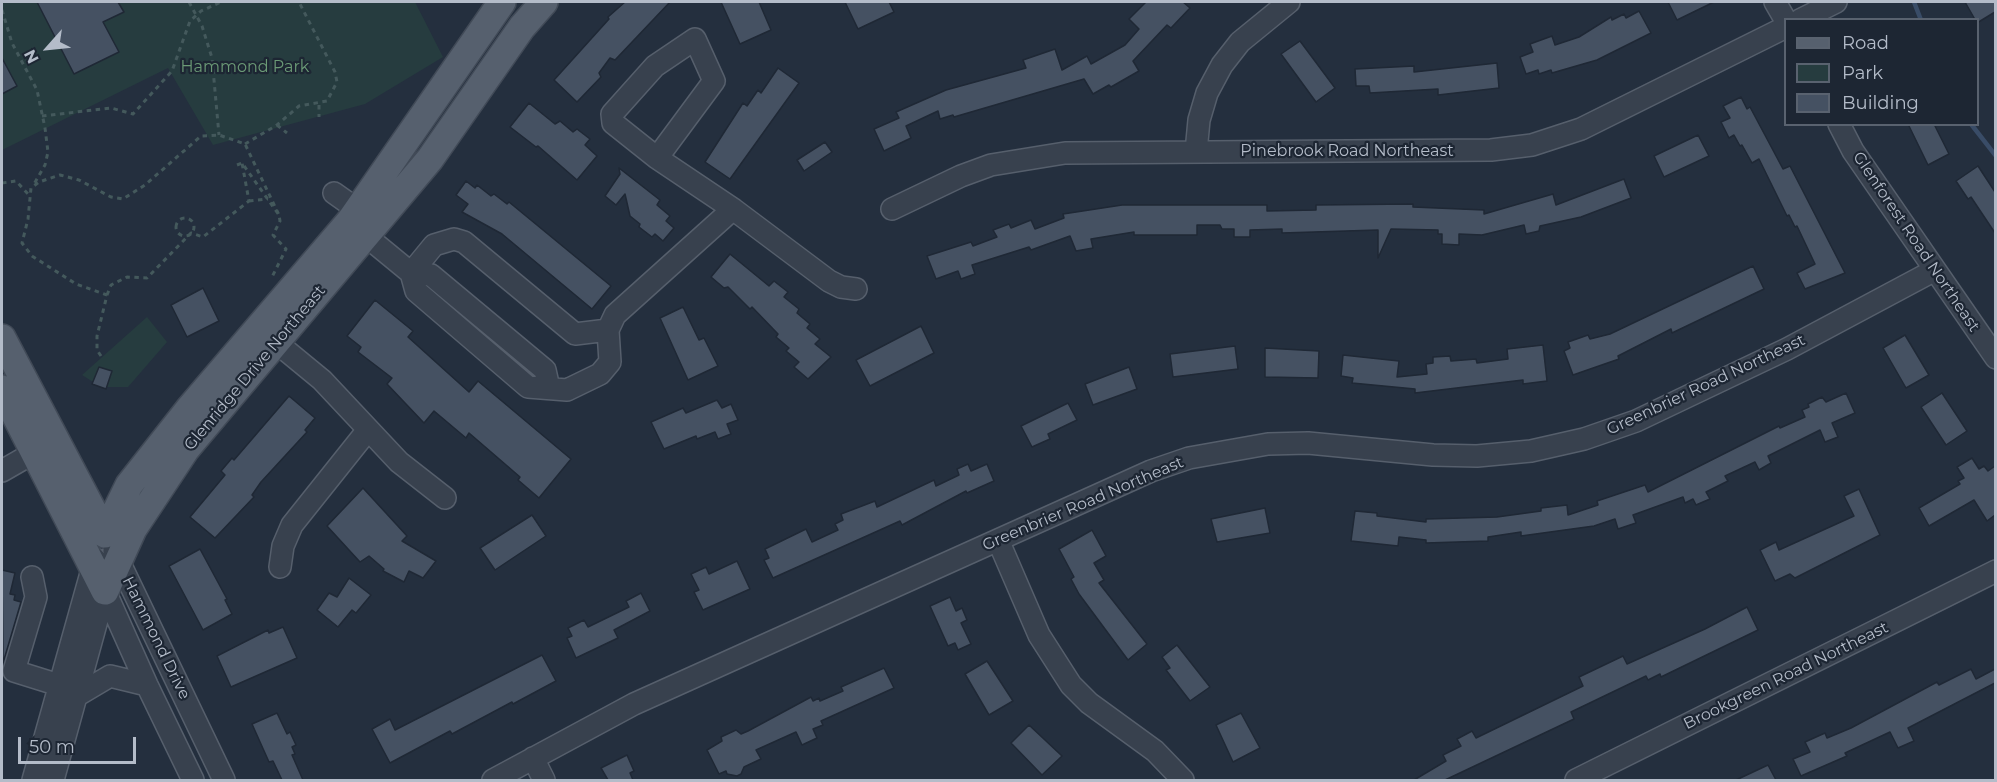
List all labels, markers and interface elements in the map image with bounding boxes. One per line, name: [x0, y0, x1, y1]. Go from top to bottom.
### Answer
north arrow: [18, 18, 78, 78]
legend: [1784, 18, 1979, 126]
text: Road: [1842, 32, 1889, 54]
text: N: [20, 46, 43, 66]
park label: Hammond Park: [181, 57, 309, 77]
text: Park: [1842, 62, 1883, 84]
text: Building: [1842, 92, 1919, 114]
street label: Pinebrook Road Northeast: [1240, 141, 1454, 161]
street label: Glenforest Road Northeast: [1848, 148, 1984, 336]
street label: Glenridge Drive Northeast: [180, 282, 330, 454]
street label: Greenbrier Road Northeast: [1604, 331, 1808, 439]
street label: Greenbrier Road Northeast: [980, 453, 1186, 555]
street label: Hammond Drive: [118, 573, 194, 703]
street label: Brookgreen Road Northeast: [1681, 618, 1891, 734]
scale bar: [21, 725, 140, 763]
text: 50 m: [29, 736, 75, 758]

